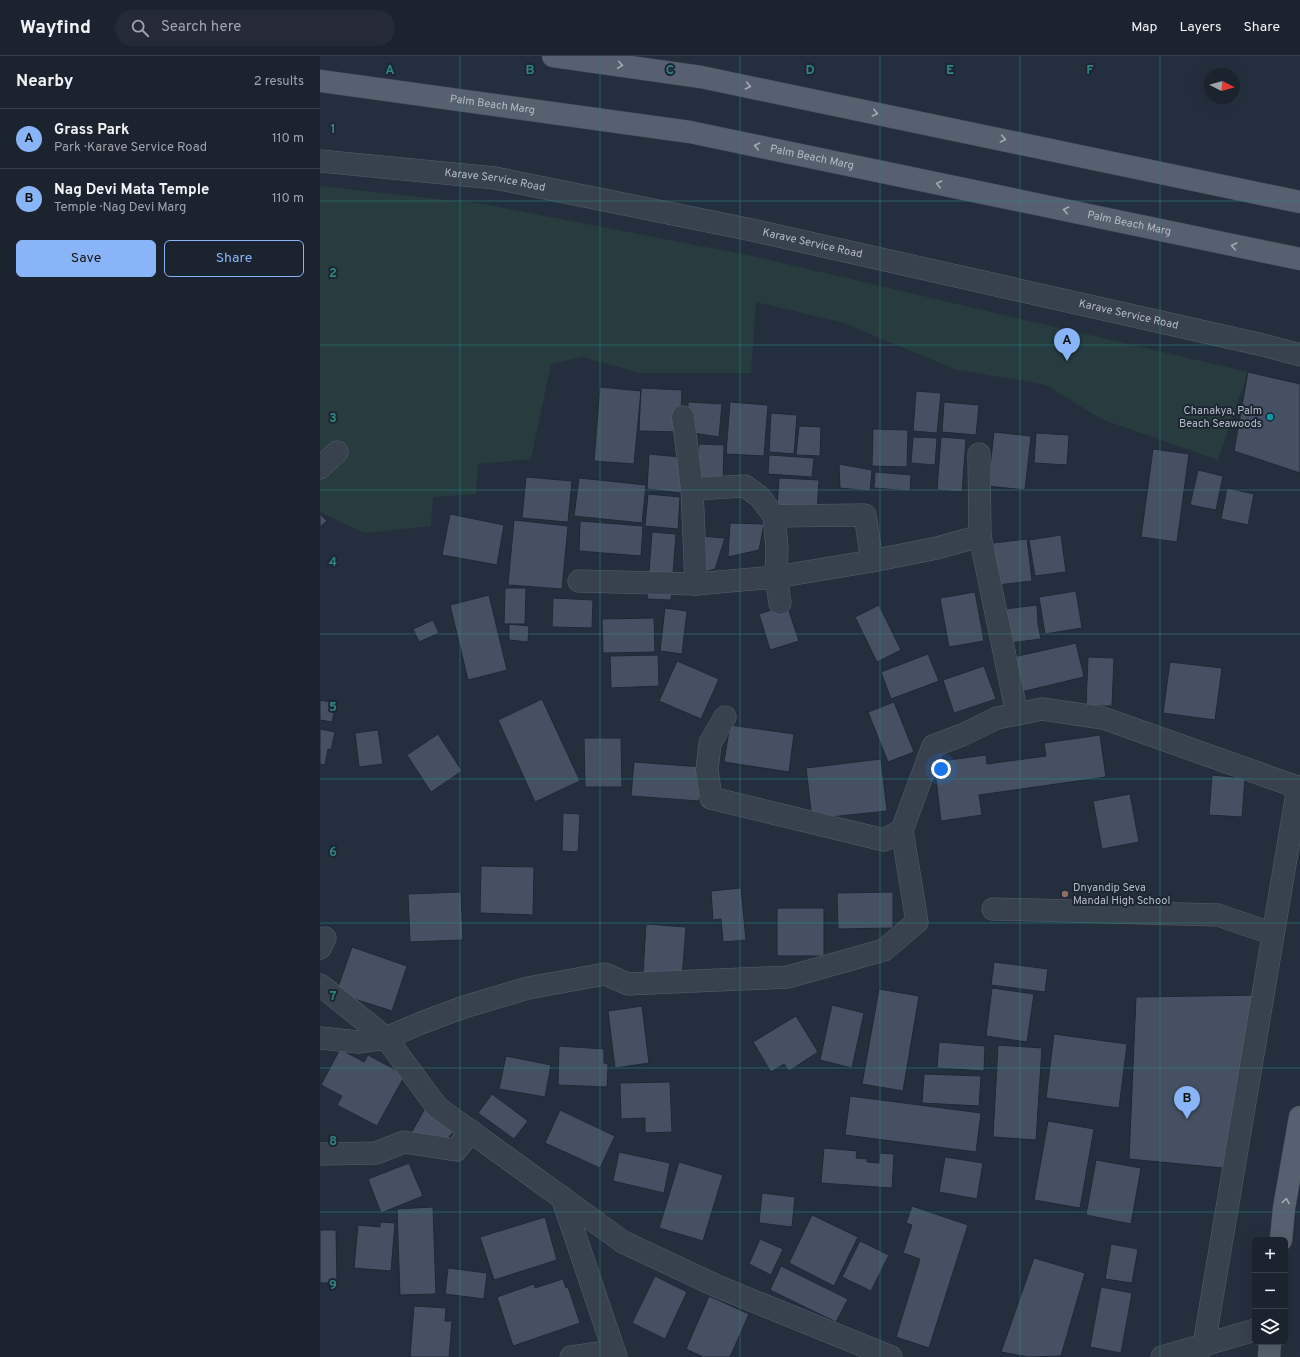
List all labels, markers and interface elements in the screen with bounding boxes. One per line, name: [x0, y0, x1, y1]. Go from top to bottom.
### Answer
search box: [115, 10, 395, 46]
text: Wayfind: [20, 16, 91, 40]
icon: search: [129, 17, 151, 39]
text: Search here: [161, 18, 241, 37]
text: Map: [1131, 19, 1157, 36]
text: Layers: [1179, 19, 1221, 36]
text: Share: [1243, 19, 1280, 36]
one-way arrow: [617, 60, 623, 69]
text: A: [385, 63, 395, 79]
text: B: [526, 63, 535, 79]
text: C: [666, 63, 674, 79]
text: D: [805, 63, 815, 79]
text: E: [946, 63, 954, 79]
text: F: [1086, 63, 1094, 79]
north arrow: [1204, 68, 1240, 104]
text: Nearby: [16, 71, 73, 93]
text: 2 results: [254, 74, 304, 90]
one-way arrow: [745, 82, 751, 90]
street label: Palm Beach Marg: [449, 92, 536, 118]
one-way arrow: [872, 108, 878, 116]
text: Grass Park: [54, 121, 129, 140]
text: 1: [330, 122, 336, 138]
text: A: [24, 131, 34, 147]
text: 110 m: [272, 131, 304, 147]
one-way arrow: [999, 135, 1006, 143]
text: Park · Karave Service Road: [54, 140, 207, 156]
one-way arrow: [754, 142, 760, 150]
street label: Palm Beach Marg: [769, 142, 855, 173]
street label: Karave Service Road: [444, 166, 546, 195]
one-way arrow: [936, 180, 942, 188]
text: Nag Devi Mata Temple: [54, 181, 209, 200]
text: B: [25, 191, 33, 207]
text: 110 m: [272, 191, 304, 207]
text: Temple · Nag Devi Marg: [54, 200, 186, 216]
one-way arrow: [1063, 207, 1069, 215]
street label: Palm Beach Marg: [1086, 208, 1172, 239]
street label: Karave Service Road: [761, 226, 864, 262]
button: Save: [16, 240, 156, 277]
button: Share: [164, 240, 304, 277]
one-way arrow: [1231, 242, 1238, 250]
text: 2: [329, 266, 337, 282]
street label: Karave Service Road: [1077, 297, 1180, 333]
pin: A: [1054, 328, 1080, 361]
place label: Chanakya, Palm Beach Seawoods: [1179, 404, 1262, 431]
text: 3: [329, 411, 337, 427]
marker: Chanakya, Palm Beach Seawoods: [1265, 412, 1275, 422]
text: 4: [329, 555, 337, 571]
text: 5: [329, 700, 337, 716]
your location: [931, 759, 951, 779]
text: 6: [329, 845, 337, 861]
place label: Dnyandip Seva Mandal High School: [1073, 881, 1170, 908]
marker: Dnyandip Seva Mandal High School: [1060, 889, 1070, 899]
text: 7: [330, 989, 337, 1005]
pin: B: [1174, 1086, 1200, 1119]
text: 8: [329, 1134, 337, 1150]
one-way arrow: [1281, 1198, 1289, 1204]
map controls: [1252, 1237, 1288, 1345]
button: +: [1252, 1237, 1288, 1273]
button: −: [1252, 1273, 1288, 1309]
text: 9: [329, 1278, 337, 1294]
button: layers: [1252, 1309, 1288, 1345]

